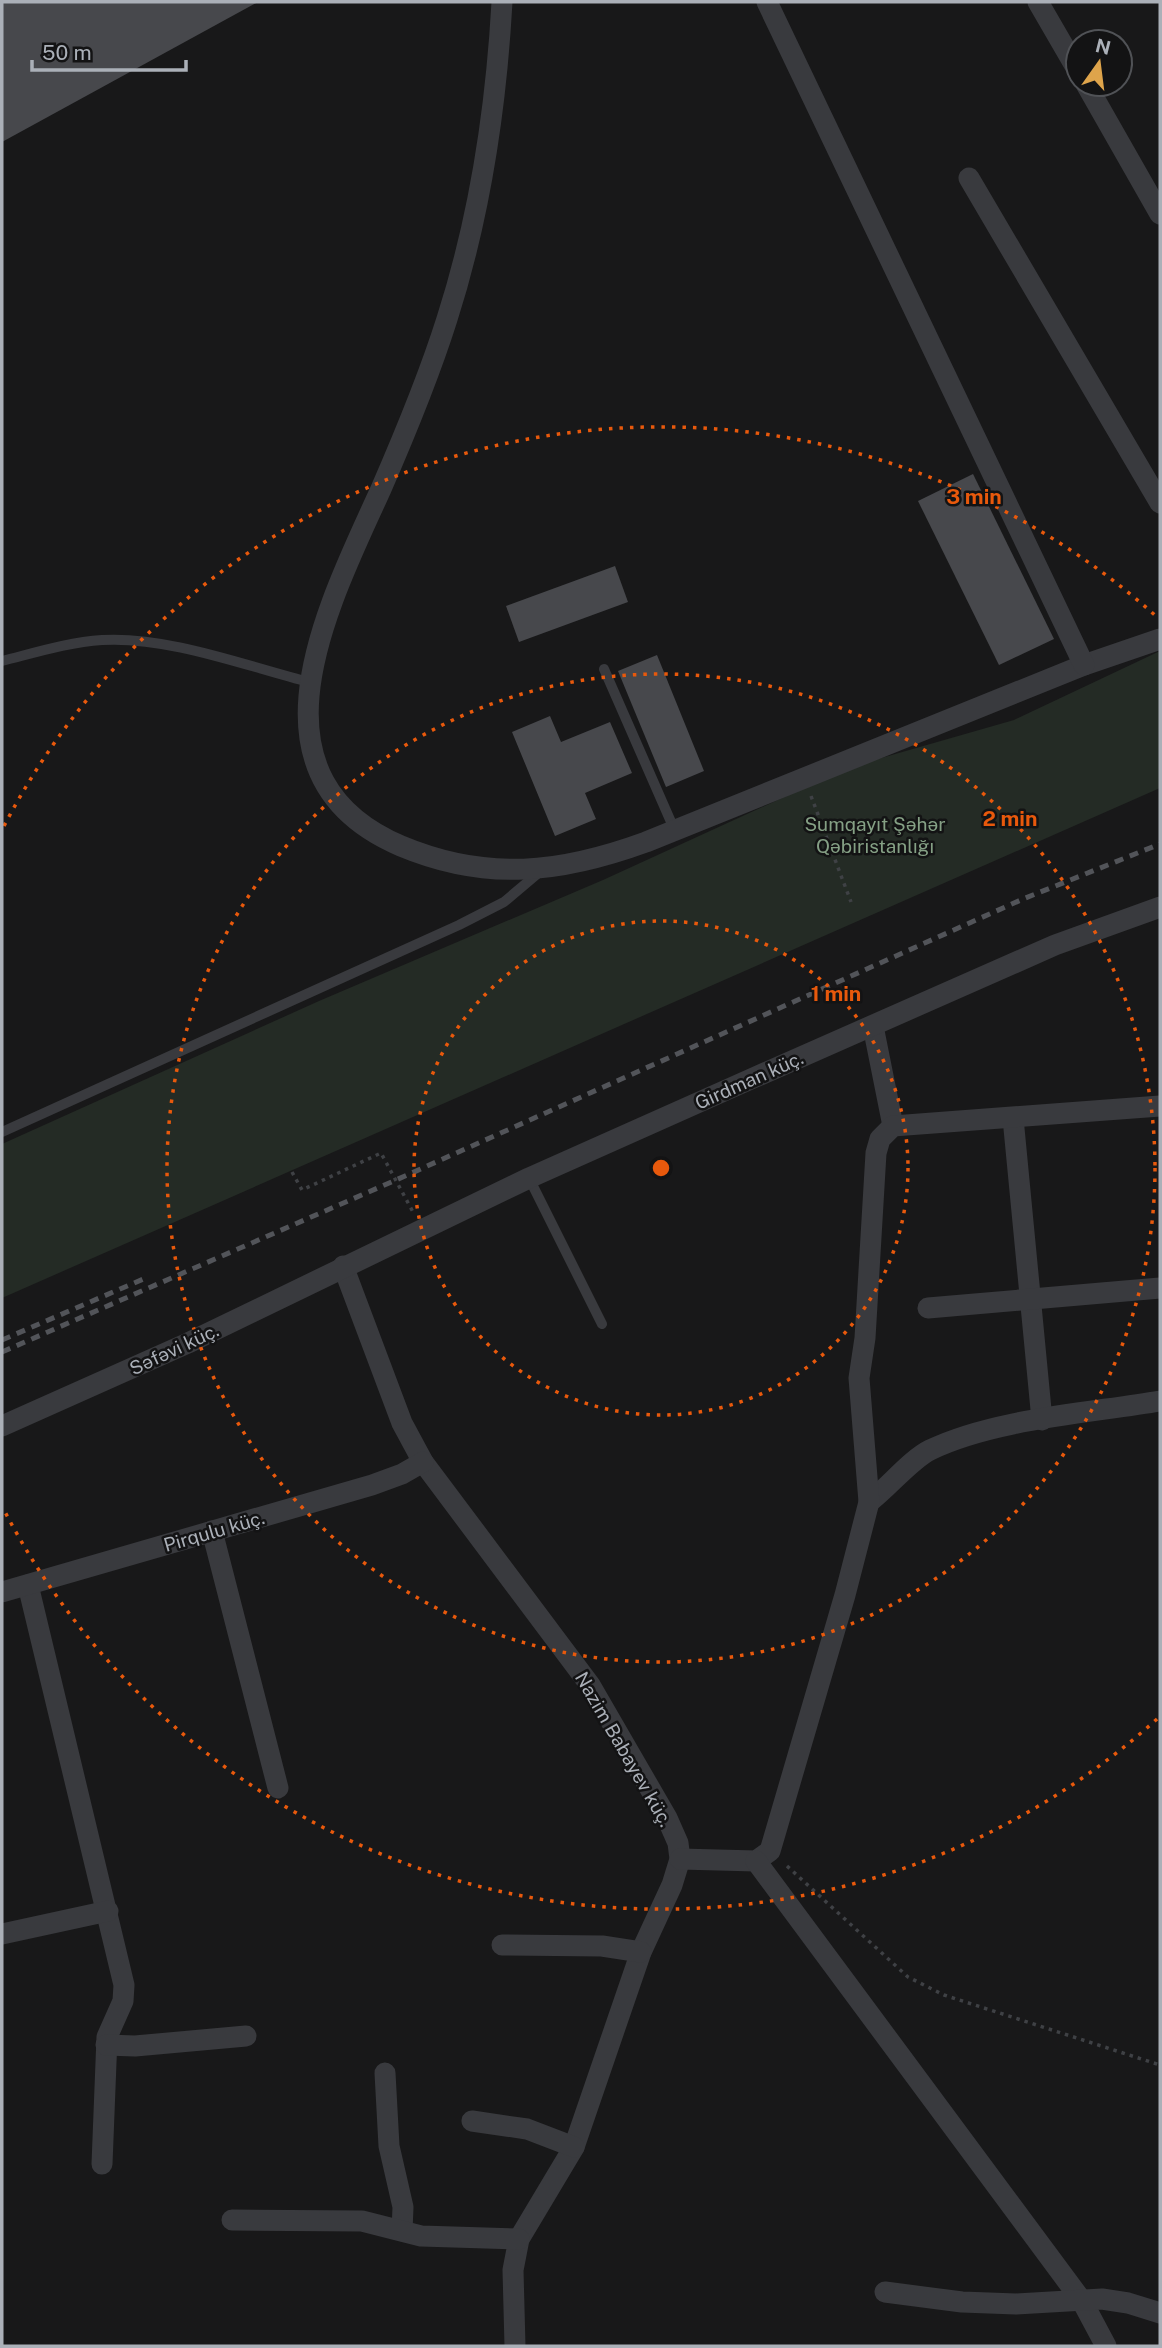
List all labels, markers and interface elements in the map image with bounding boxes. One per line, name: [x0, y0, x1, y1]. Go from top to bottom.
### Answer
scale bar: [32, 28, 186, 72]
north arrow: [1064, 28, 1134, 98]
text: N: [1093, 34, 1113, 59]
text: 50 m: [42, 40, 92, 65]
text: 3 min: [946, 484, 1002, 509]
text: 2 min: [982, 806, 1038, 831]
park label: Sumqayıt Şəhər Qəbiristanlığı: [804, 813, 946, 857]
text: 1 min: [811, 981, 861, 1006]
street label: Girdman küç.: [692, 1046, 806, 1114]
centre of rings: [649, 1156, 673, 1180]
street label: Səfəvi küç.: [126, 1319, 222, 1379]
street label: Pirqulu küç.: [161, 1506, 267, 1556]
street label: Nazim Babayev küç.: [571, 1668, 677, 1830]

